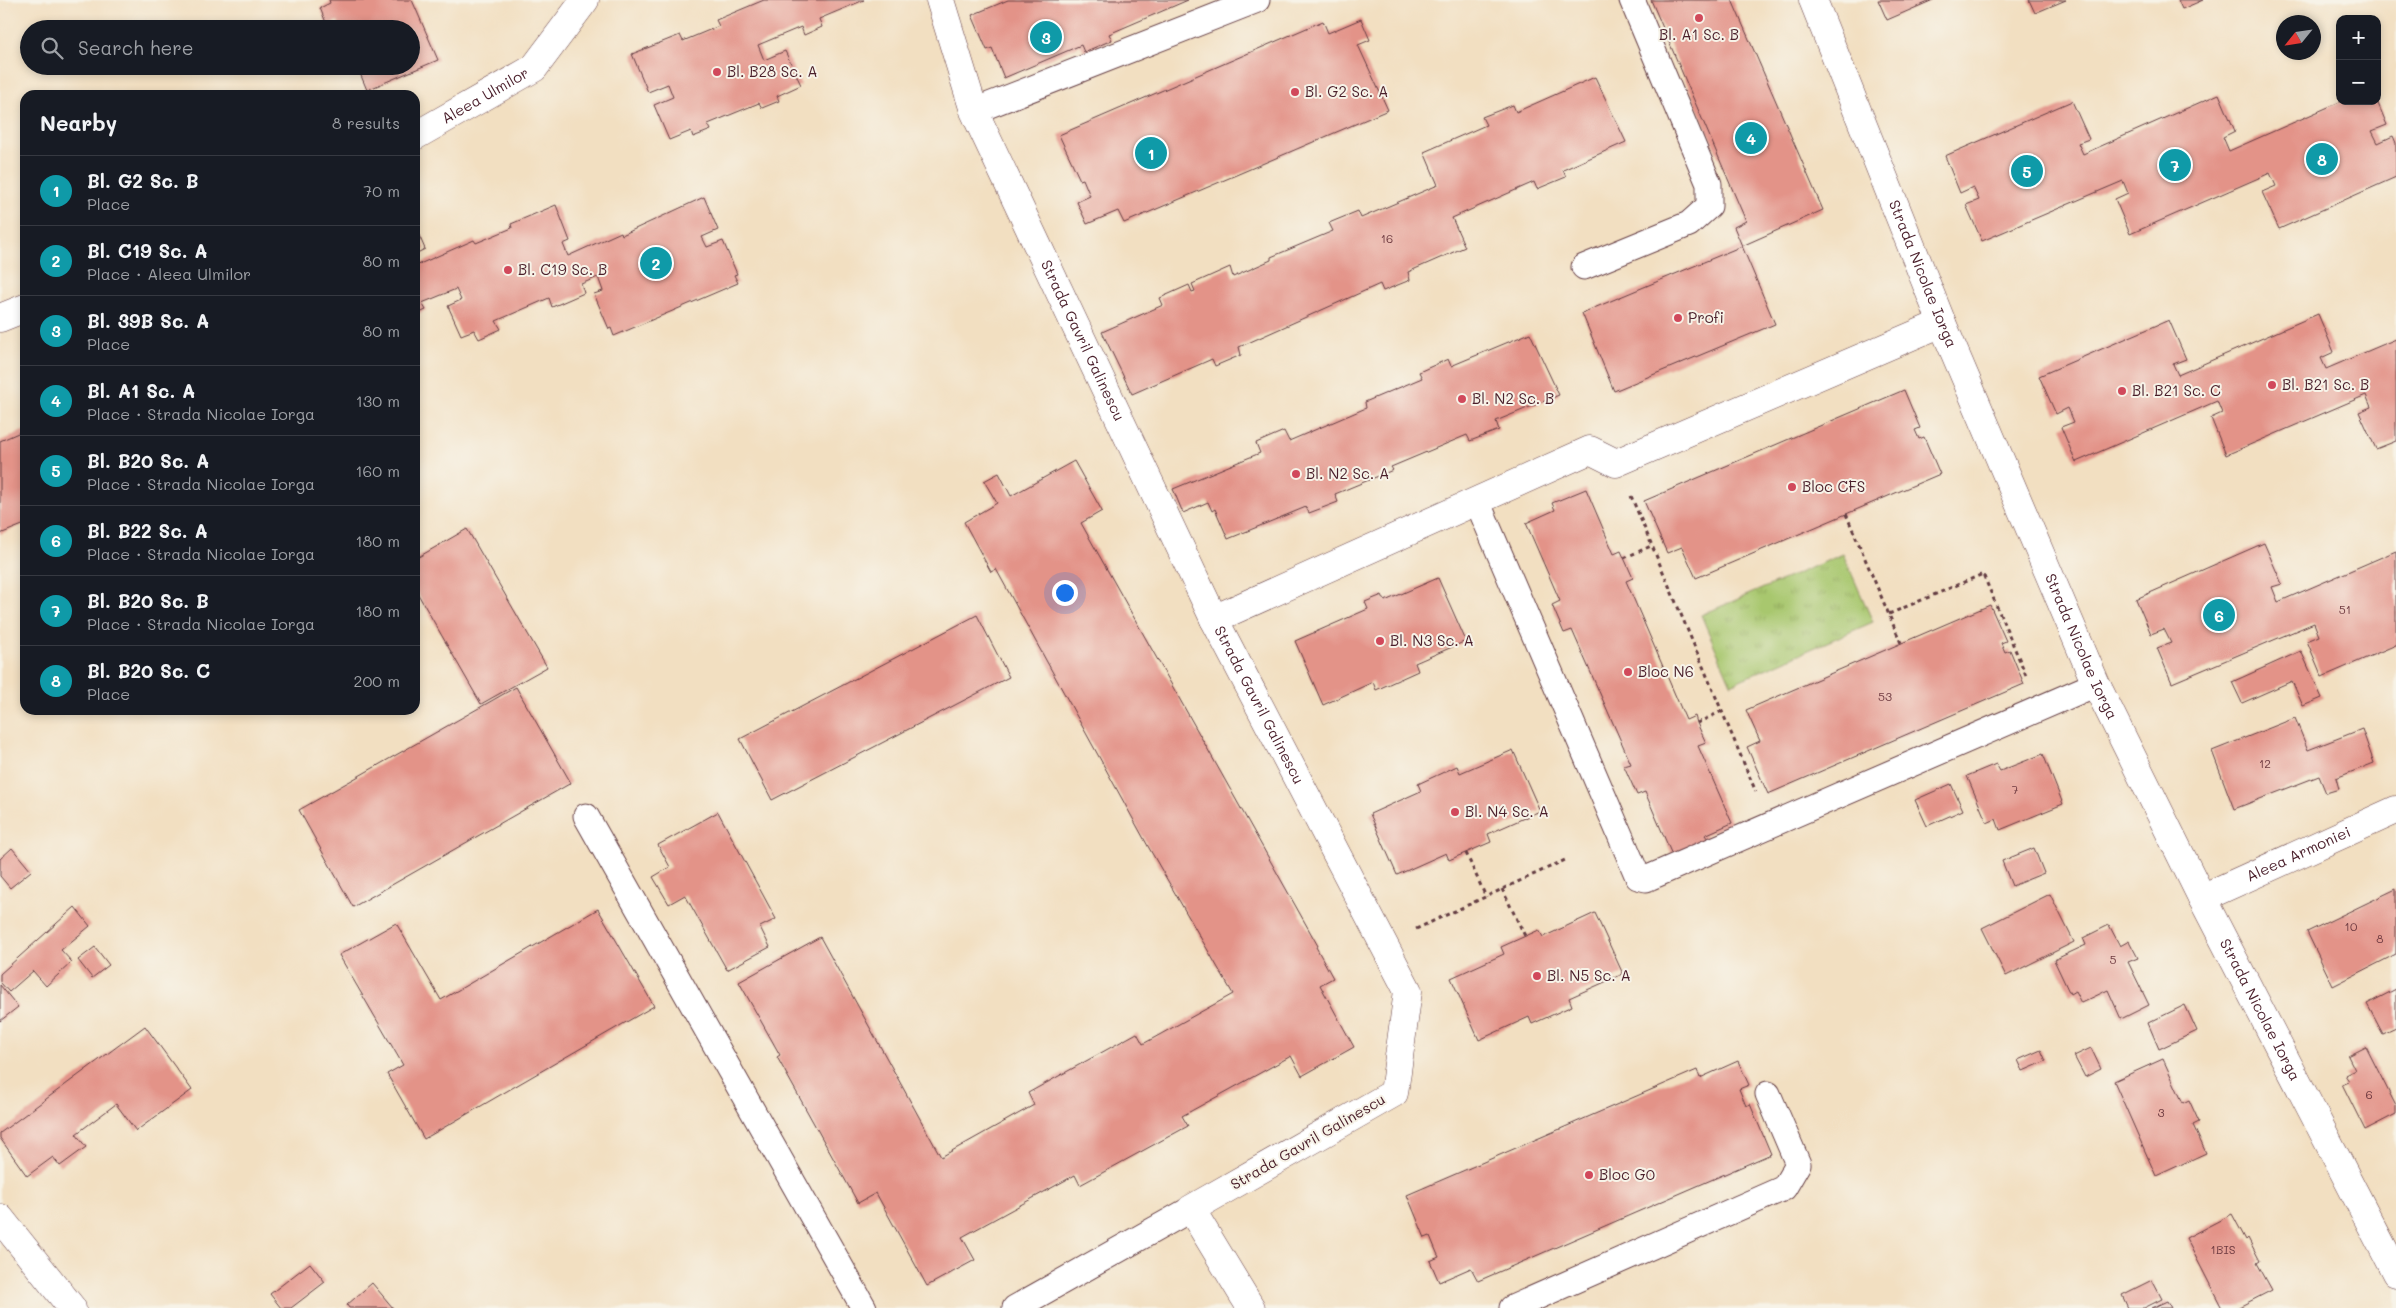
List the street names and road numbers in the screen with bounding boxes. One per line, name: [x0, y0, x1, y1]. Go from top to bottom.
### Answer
street label: Aleea Ulmilor: [438, 62, 532, 128]
street label: Strada Nicolae Iorga: [1885, 197, 1962, 350]
street label: Strada Gavril Galinescu: [1037, 257, 1130, 424]
street label: Strada Nicolae Iorga: [2041, 570, 2123, 722]
street label: Strada Gavril Galinescu: [1210, 622, 1309, 787]
street label: Aleea Armoniei: [2243, 821, 2353, 886]
street label: Strada Nicolae Iorga: [2216, 935, 2306, 1084]
street label: Strada Gavril Galinescu: [1227, 1089, 1388, 1194]

